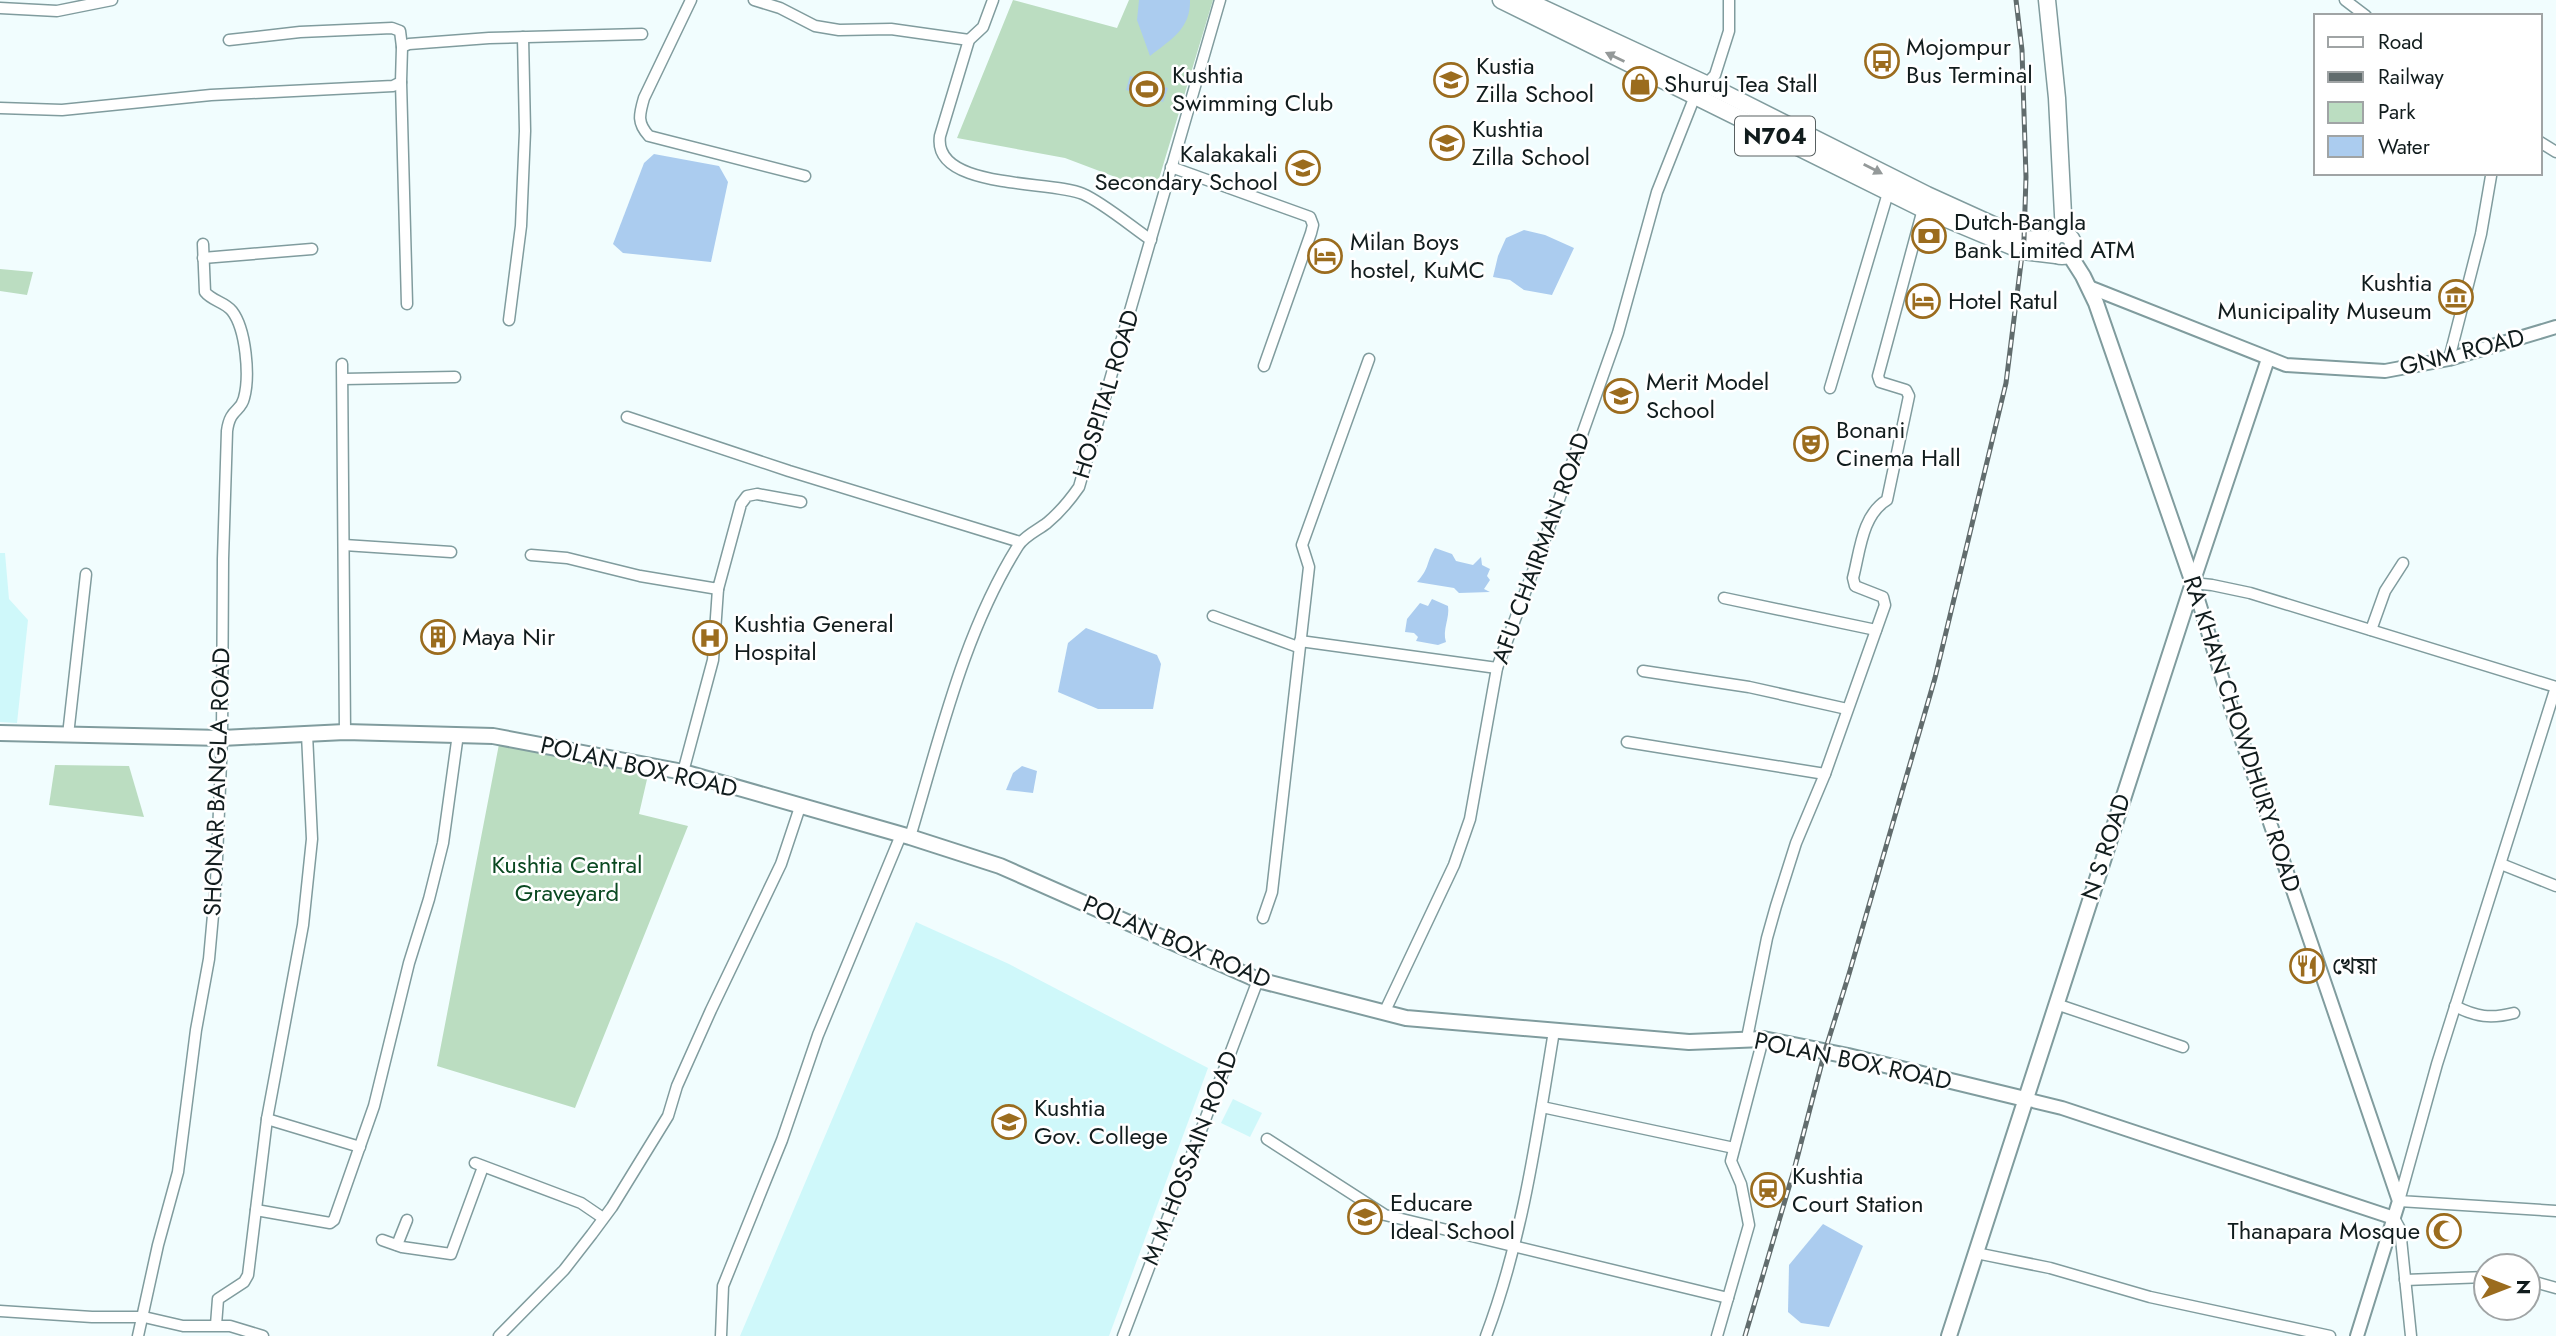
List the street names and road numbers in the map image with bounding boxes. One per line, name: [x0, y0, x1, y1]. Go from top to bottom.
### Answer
road number: N704: [1735, 116, 1815, 155]
street label: HOSPITAL ROAD: [1063, 305, 1148, 483]
street label: GNM ROAD: [2396, 319, 2528, 384]
street label: AFU CHAIRMAN ROAD: [1482, 427, 1599, 668]
street label: RA KHAN CHOWDHURY ROAD: [2175, 571, 2310, 897]
street label: SHONAR BANGLA ROAD: [194, 647, 239, 917]
street label: POLAN BOX ROAD: [537, 727, 741, 806]
street label: N S ROAD: [2072, 789, 2139, 905]
street label: POLAN BOX ROAD: [1078, 886, 1277, 997]
street label: POLAN BOX ROAD: [1751, 1022, 1955, 1099]
street label: M M HOSSAIN ROAD: [1133, 1046, 1247, 1270]

